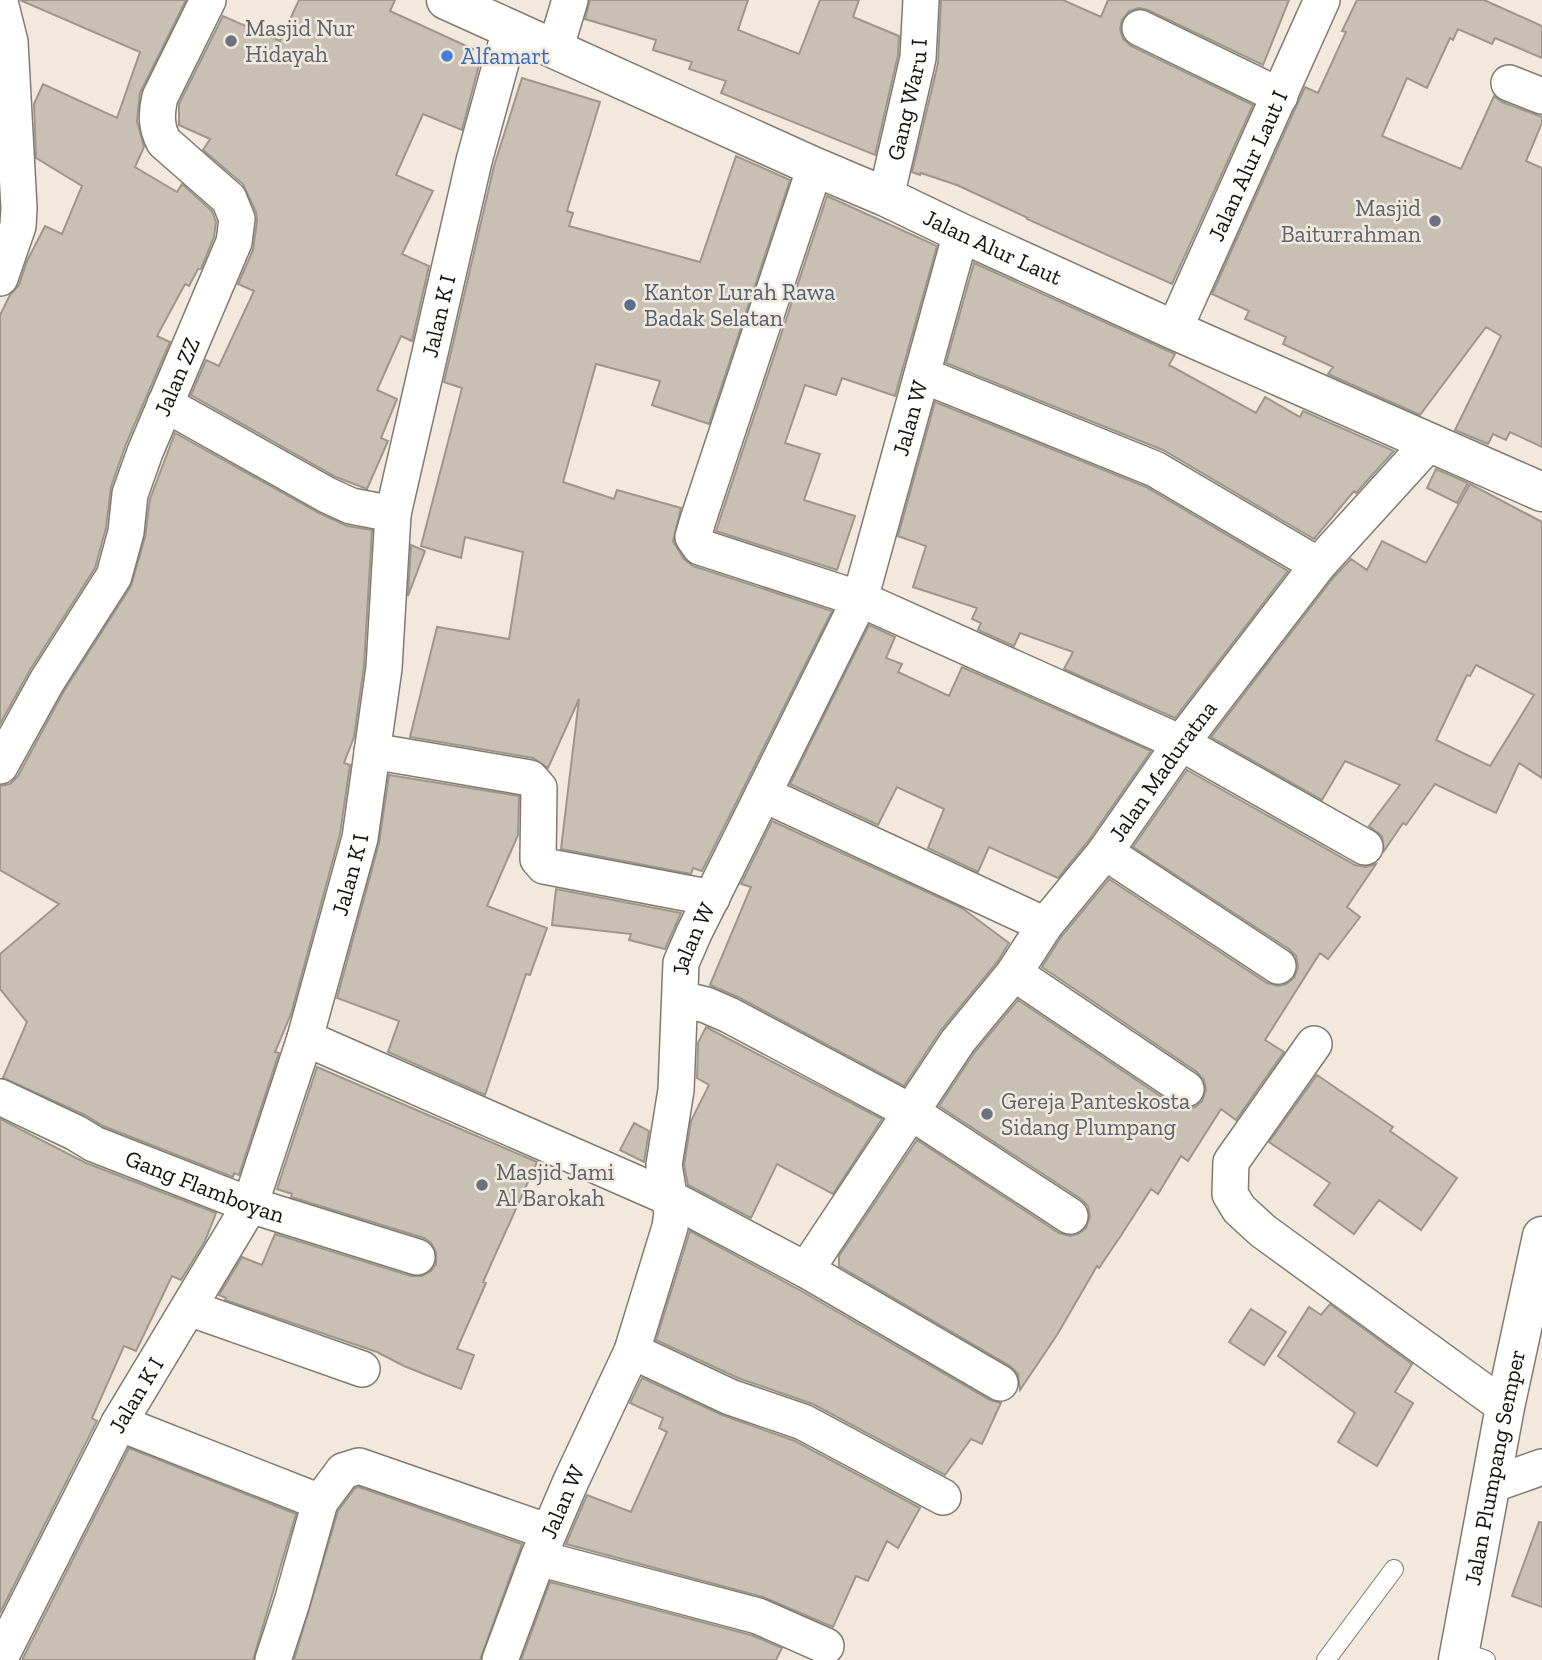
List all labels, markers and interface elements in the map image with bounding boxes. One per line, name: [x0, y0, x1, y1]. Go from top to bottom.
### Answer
place label: Masjid Nur Hidayah: [245, 14, 355, 68]
marker: Masjid Nur Hidayah: [223, 33, 239, 49]
street label: Gang Waru I: [881, 38, 933, 163]
place label: Alfamart: [461, 42, 550, 70]
marker: Alfamart: [439, 48, 455, 64]
street label: Jalan Alur Laut I: [1202, 86, 1294, 245]
place label: Masjid Baiturrahman: [1281, 194, 1421, 248]
street label: Jalan Alur Laut: [919, 203, 1067, 291]
marker: Masjid Baiturrahman: [1427, 213, 1443, 229]
street label: Jalan K I: [415, 272, 461, 360]
place label: Kantor Lurah Rawa Badak Selatan: [644, 278, 835, 332]
marker: Kantor Lurah Rawa Badak Selatan: [622, 297, 638, 313]
street label: Jalan ZZ: [148, 333, 206, 420]
street label: Jalan W: [886, 377, 934, 459]
street label: Jalan Maduratna: [1103, 695, 1223, 847]
street label: Jalan K I: [325, 832, 374, 919]
street label: Jalan W: [667, 897, 721, 976]
place label: Gereja Panteskosta Sidang Plumpang: [1001, 1087, 1190, 1141]
marker: Gereja Panteskosta Sidang Plumpang: [979, 1106, 995, 1122]
street label: Gang Flamboyan: [121, 1144, 288, 1229]
place label: Masjid Jami Al Barokah: [496, 1158, 614, 1212]
marker: Masjid Jami Al Barokah: [474, 1177, 490, 1193]
street label: Jalan Plumpang Semper: [1458, 1347, 1531, 1588]
street label: Jalan K I: [102, 1352, 169, 1438]
street label: Jalan W: [534, 1460, 591, 1543]

